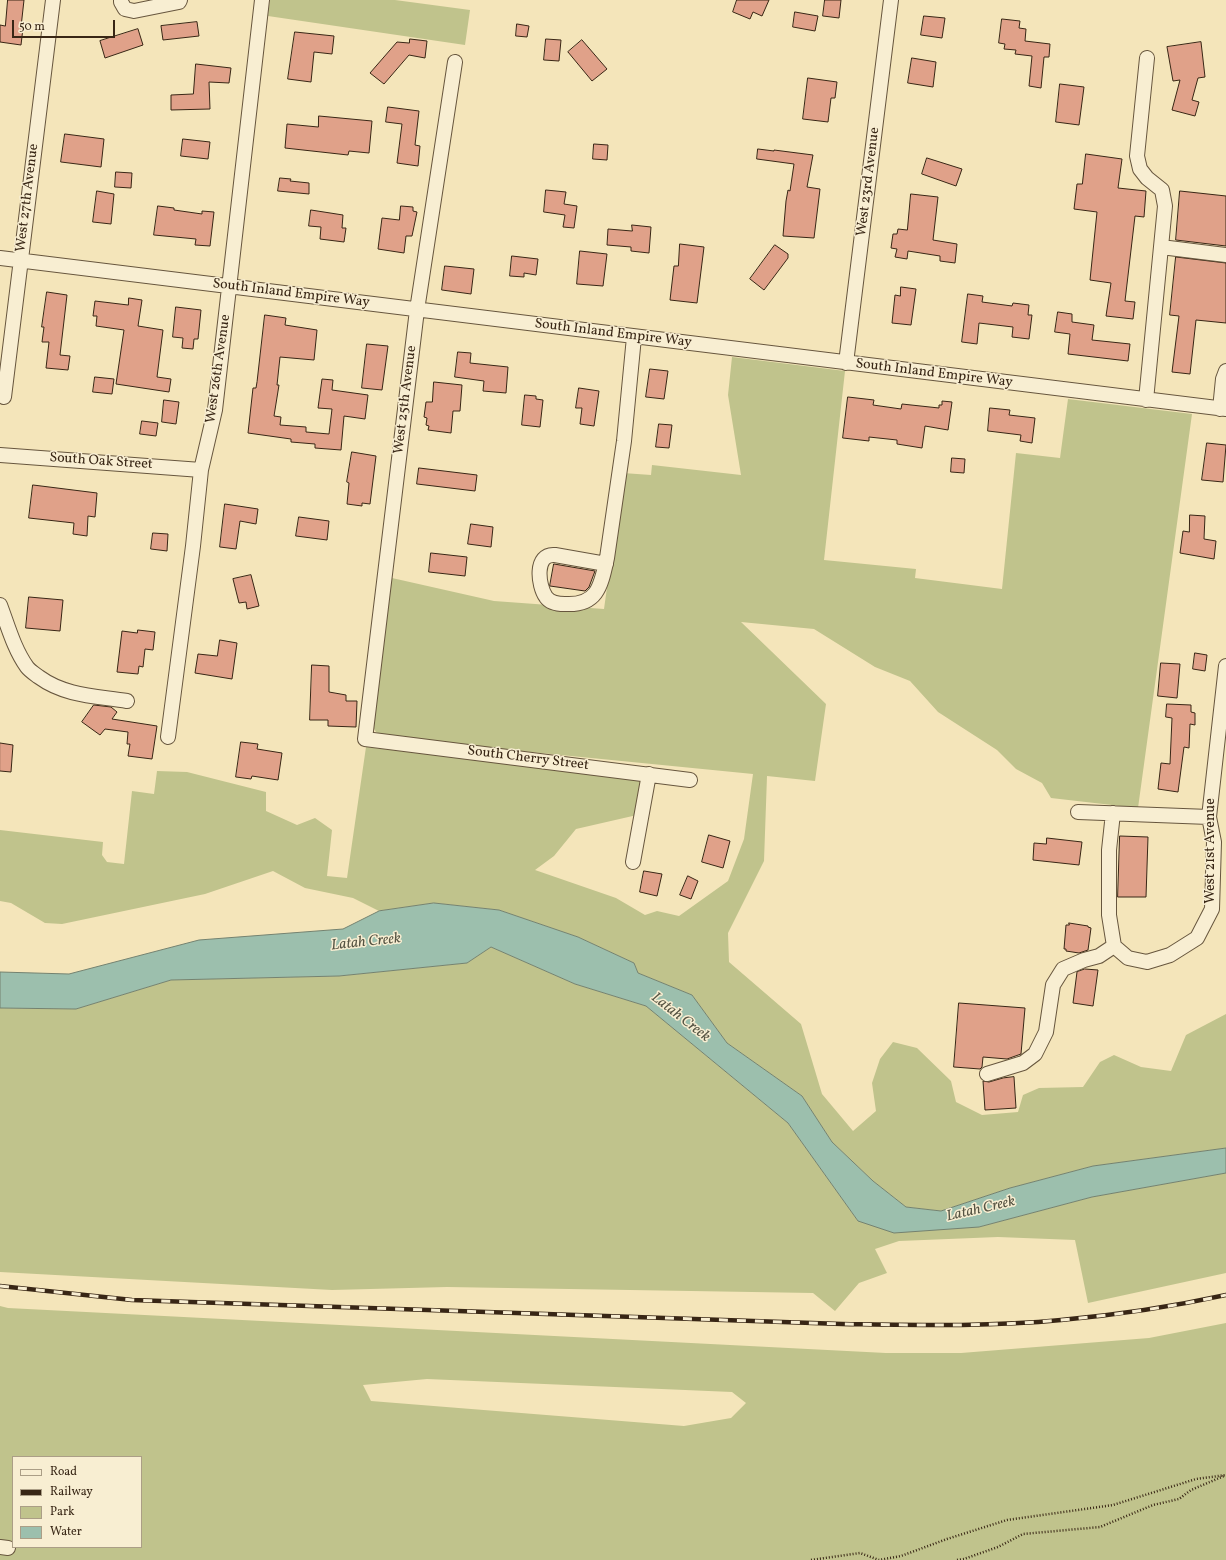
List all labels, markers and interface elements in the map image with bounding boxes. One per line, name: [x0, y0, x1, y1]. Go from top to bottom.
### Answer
scale bar: [14, 12, 117, 38]
text: 50 m: [19, 19, 45, 35]
street label: West 23rd Avenue: [854, 126, 884, 238]
street label: West 27th Avenue: [13, 143, 43, 253]
street label: South Inland Empire Way: [211, 276, 371, 312]
street label: West 26th Avenue: [203, 314, 235, 424]
street label: South Inland Empire Way: [533, 316, 693, 352]
street label: West 25th Avenue: [391, 345, 421, 455]
street label: South Inland Empire Way: [854, 356, 1014, 392]
street label: South Oak Street: [49, 450, 153, 474]
street label: South Cherry Street: [466, 743, 590, 775]
street label: West 21st Avenue: [1203, 798, 1219, 904]
water label: Latah Creek: [330, 930, 402, 956]
water label: Latah Creek: [647, 989, 713, 1047]
water label: Latah Creek: [945, 1193, 1017, 1227]
legend: [12, 1456, 142, 1548]
text: Road: [50, 1464, 77, 1480]
text: Railway: [50, 1484, 93, 1500]
text: Park: [50, 1504, 75, 1520]
text: Water: [50, 1524, 82, 1540]

